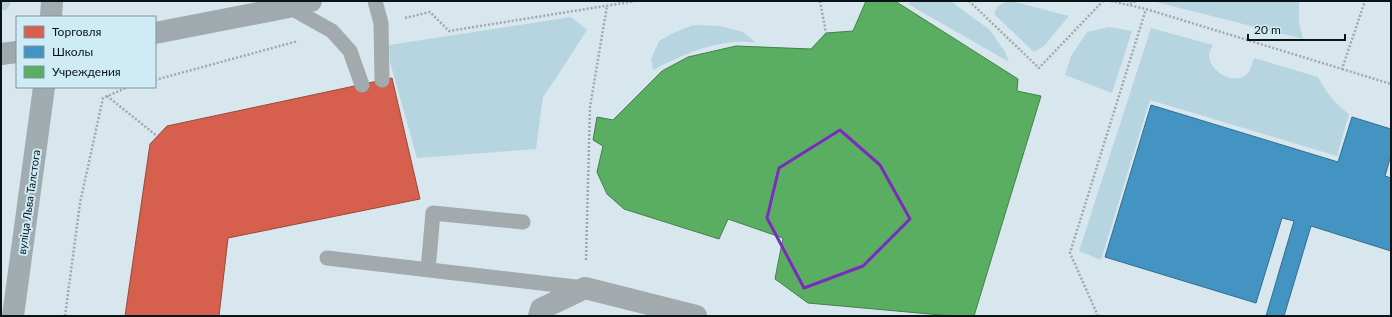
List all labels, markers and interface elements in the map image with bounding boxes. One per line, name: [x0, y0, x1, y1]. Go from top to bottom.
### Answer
legend: [16, 16, 156, 88]
scale bar: [1248, 16, 1345, 42]
text: 20 m: [1254, 22, 1281, 37]
text: Торговля: [52, 24, 102, 39]
text: Школы: [52, 44, 93, 59]
text: Учреждения: [52, 64, 121, 79]
street label: вуліца Льва Талстога: [15, 149, 42, 255]

